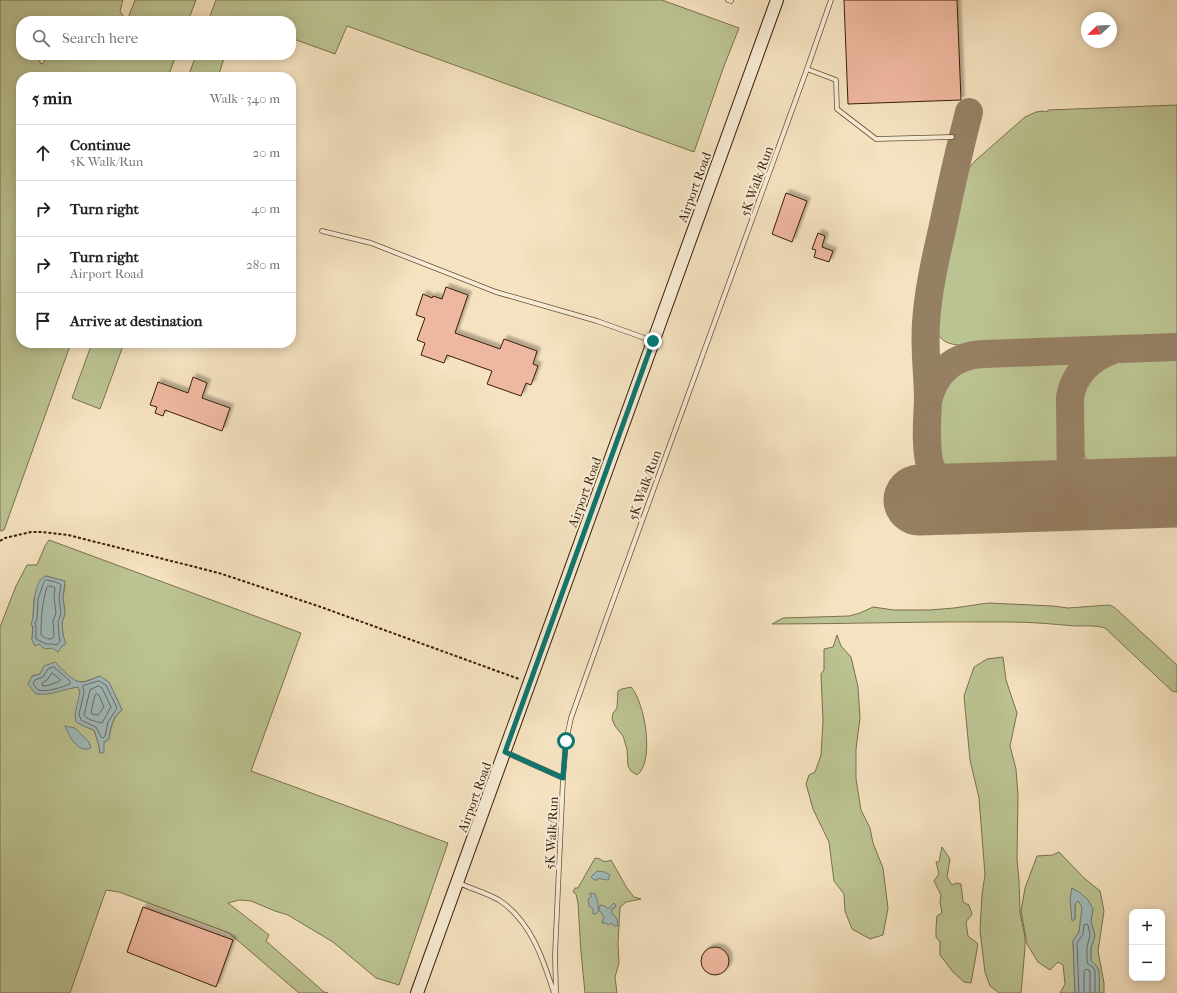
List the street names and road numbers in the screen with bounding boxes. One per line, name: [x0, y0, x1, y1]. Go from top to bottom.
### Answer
street label: 5K Walk/Run: [737, 144, 776, 218]
street label: Airport Road: [674, 149, 714, 225]
street label: 5K Walk/Run: [625, 448, 664, 522]
street label: Airport Road: [564, 454, 604, 530]
street label: Airport Road: [454, 759, 494, 835]
street label: 5K Walk/Run: [542, 796, 561, 870]

